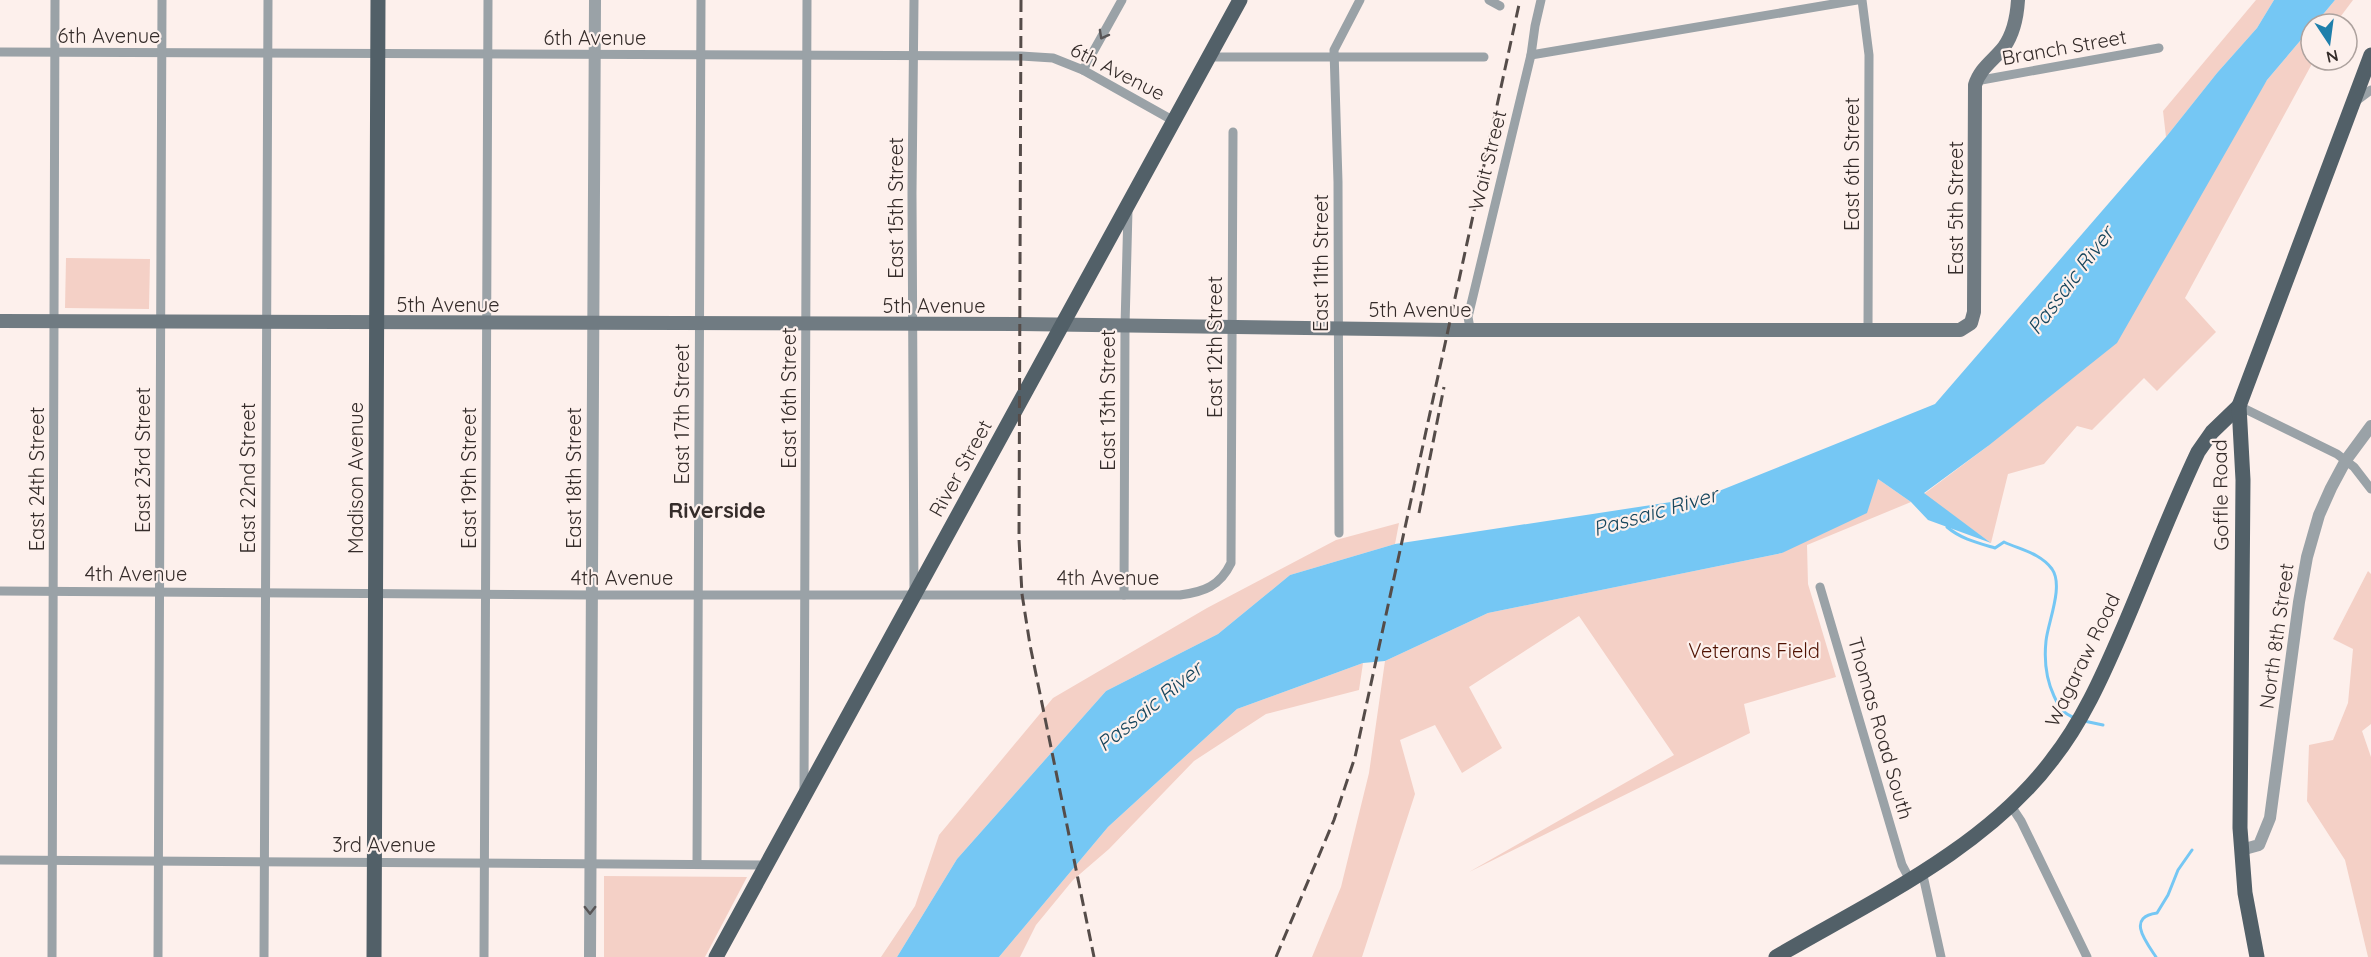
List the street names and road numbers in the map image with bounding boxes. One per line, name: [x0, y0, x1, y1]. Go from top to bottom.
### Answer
street label: 6th Avenue: [58, 23, 160, 48]
street label: Branch Street: [2000, 24, 2128, 70]
street label: 6th Avenue: [544, 25, 646, 50]
street label: 6th Avenue: [1067, 37, 1169, 105]
street label: East 6th Street: [1839, 97, 1864, 231]
street label: Wait Street: [1462, 107, 1512, 213]
street label: East 15th Street: [883, 137, 908, 279]
street label: East 5th Street: [1943, 141, 1968, 275]
street label: East 11th Street: [1308, 194, 1333, 332]
street label: East 12th Street: [1202, 276, 1227, 418]
street label: 5th Avenue: [397, 292, 499, 317]
street label: 5th Avenue: [883, 293, 985, 318]
street label: 5th Avenue: [1369, 297, 1471, 322]
street label: East 16th Street: [776, 327, 801, 469]
street label: East 13th Street: [1095, 329, 1120, 471]
street label: East 17th Street: [669, 343, 694, 485]
street label: East 23rd Street: [130, 387, 155, 533]
street label: East 22nd Street: [235, 402, 260, 554]
street label: Madison Avenue: [343, 402, 368, 554]
street label: East 24th Street: [24, 406, 49, 551]
street label: East 19th Street: [456, 407, 481, 549]
street label: East 18th Street: [561, 407, 586, 549]
street label: River Street: [923, 415, 997, 521]
street label: Goffle Road: [2207, 439, 2233, 551]
street label: 4th Avenue: [85, 561, 187, 586]
street label: North 8th Street: [2253, 561, 2299, 711]
street label: 4th Avenue: [571, 565, 673, 590]
street label: 4th Avenue: [1057, 565, 1159, 590]
street label: Wagaraw Road: [2039, 589, 2125, 731]
street label: Thomas Road South: [1843, 634, 1919, 822]
street label: 3rd Avenue: [332, 832, 436, 857]

